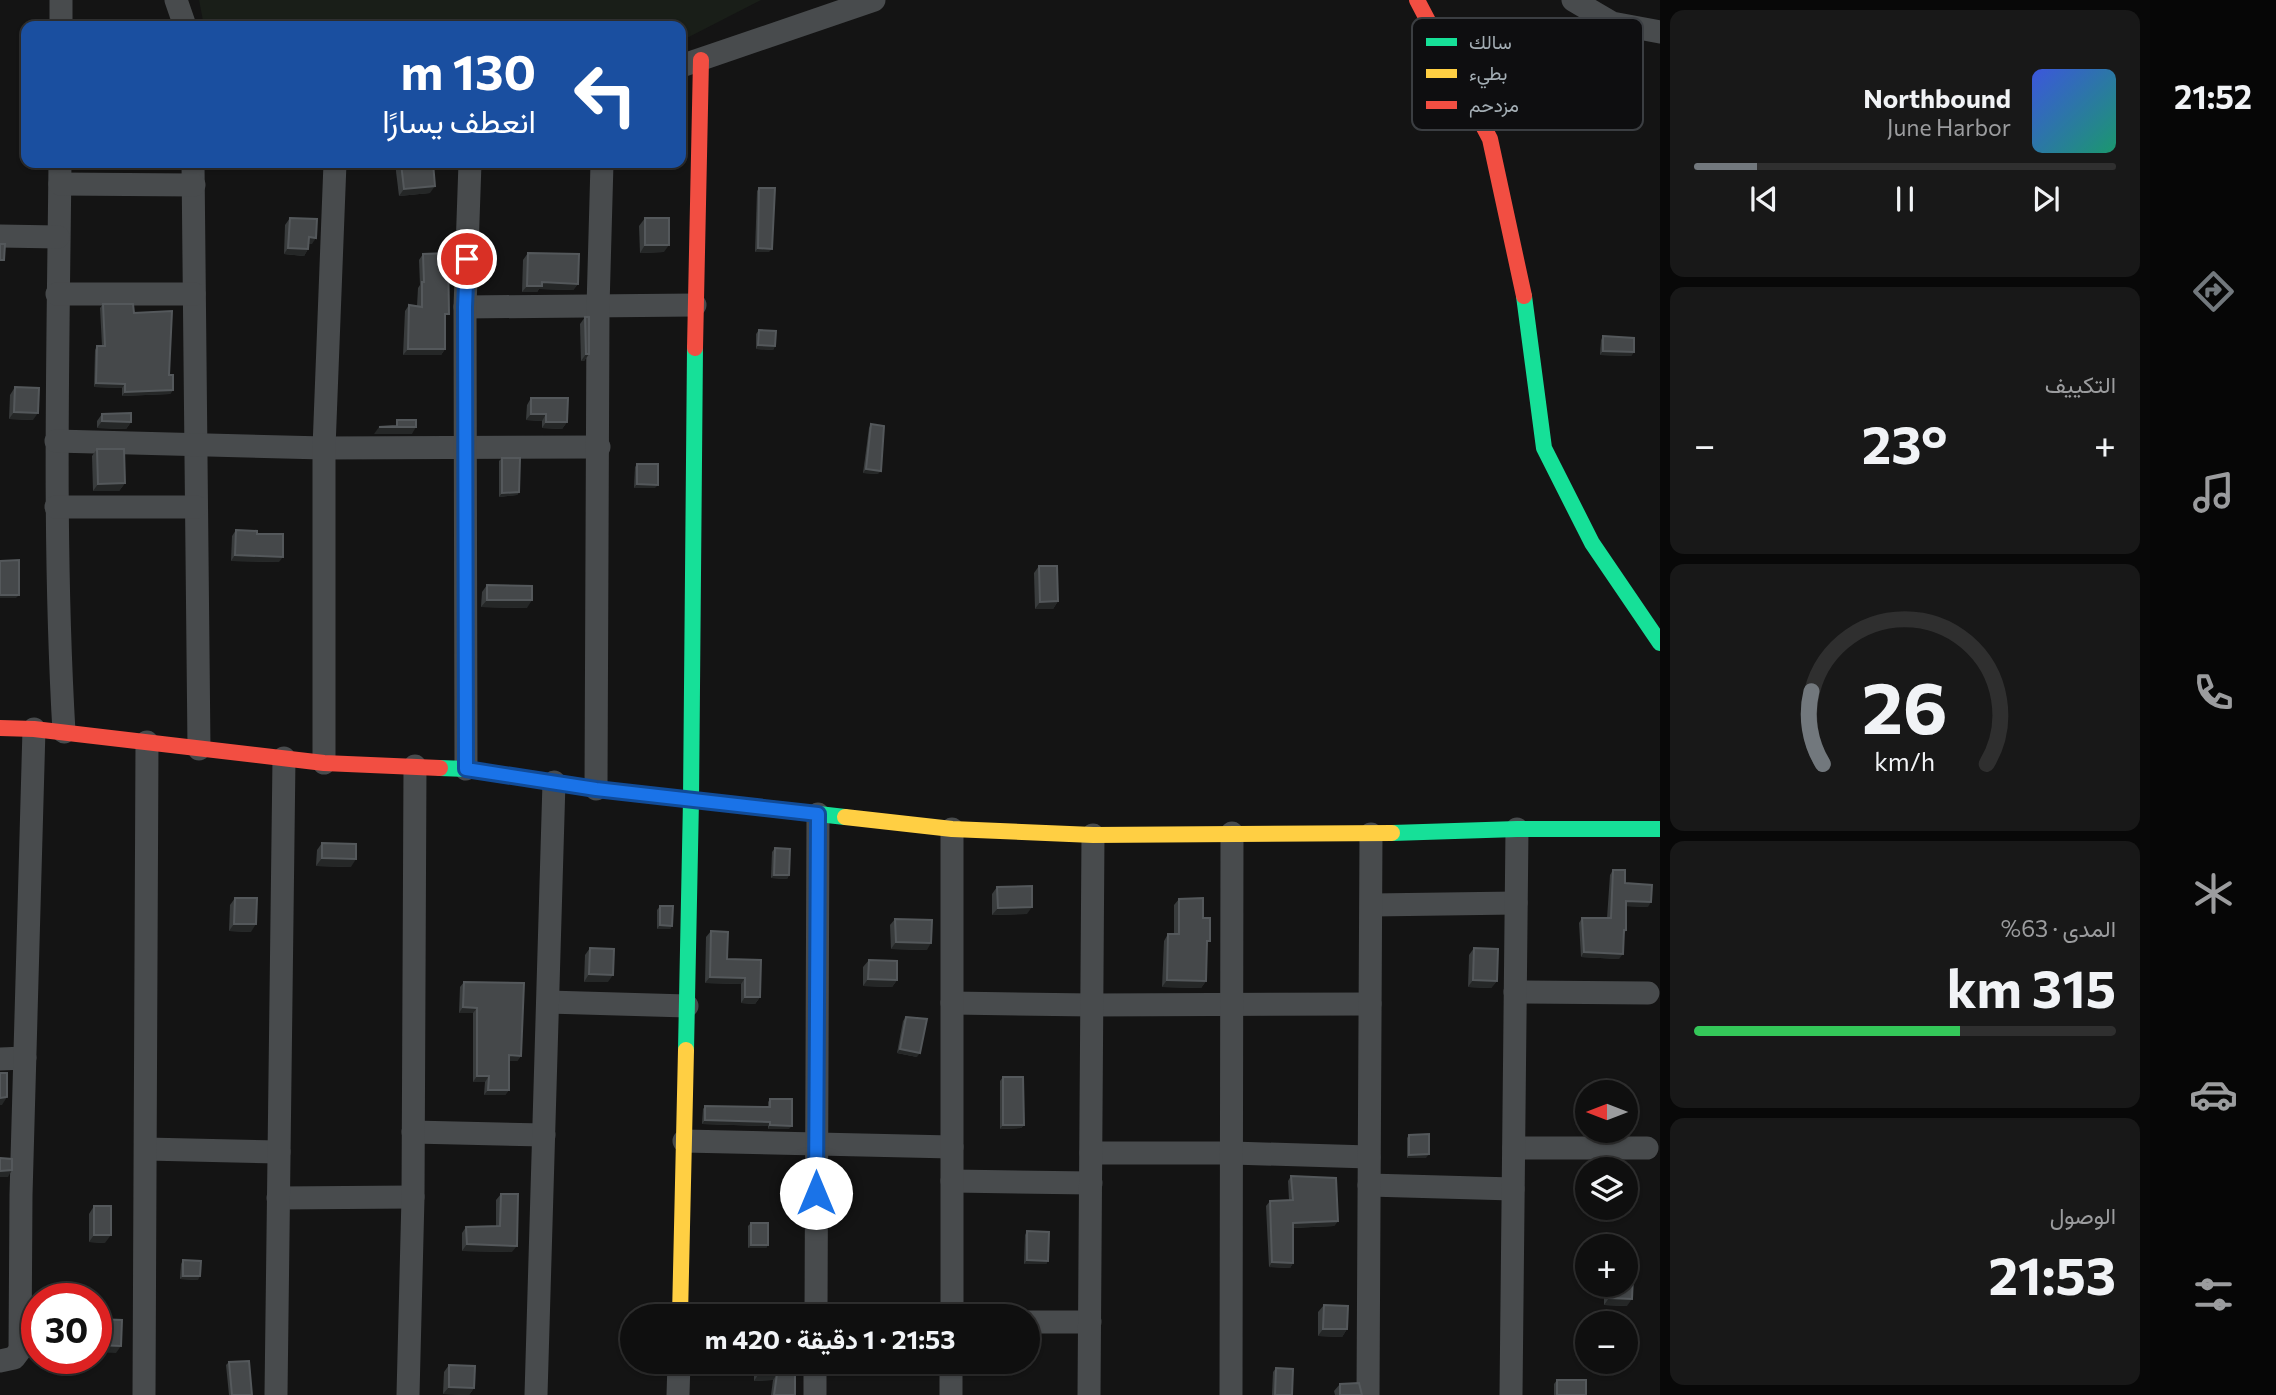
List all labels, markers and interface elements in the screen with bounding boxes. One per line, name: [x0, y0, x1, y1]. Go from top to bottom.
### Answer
legend: [1412, 18, 1643, 130]
text: سالك: [1469, 30, 1512, 53]
text: 130 m: [401, 40, 536, 100]
icon: left: [560, 49, 651, 140]
text: بطيء: [1469, 61, 1507, 89]
text: 21:52: [2174, 76, 2252, 116]
text: Northbound: [1863, 82, 2011, 113]
text: مزدحم: [1469, 93, 1519, 118]
text: انعطف يسارًا: [382, 100, 536, 140]
text: June Harbor: [1887, 113, 2011, 141]
icon: previous: [1745, 180, 1783, 218]
icon: pause: [1886, 180, 1924, 218]
icon: next: [2027, 180, 2065, 218]
pin: [437, 229, 497, 289]
icon: arrive: [448, 240, 486, 278]
icon: directions: [2189, 267, 2238, 316]
text: التكييف: [2045, 370, 2116, 398]
text: 23°: [1862, 411, 1948, 475]
text: −: [1694, 420, 1716, 467]
text: +: [2094, 420, 2116, 467]
icon: music: [2189, 468, 2238, 517]
text: 26: [1862, 660, 1948, 749]
icon: phone: [2189, 668, 2238, 717]
text: km/h: [1875, 745, 1935, 775]
icon: climate: [2189, 869, 2238, 918]
text: المدى · 63%: [2001, 914, 2116, 942]
text: 315 km: [1947, 955, 2116, 1019]
icon: car: [2189, 1070, 2238, 1119]
north arrow: [1575, 1080, 1638, 1143]
map controls: [1575, 1080, 1638, 1374]
position arrow: [779, 1156, 853, 1230]
button: layers: [1575, 1157, 1638, 1220]
text: الوصول: [2050, 1201, 2116, 1229]
button: +: [1575, 1234, 1638, 1297]
text: 21:53: [1989, 1242, 2116, 1306]
icon: filters: [2189, 1270, 2238, 1319]
speed limit sign: 30: [21, 1283, 112, 1374]
button: −: [1575, 1311, 1638, 1374]
text: 21:53 · 1 دقيقة · 420 m: [705, 1323, 955, 1354]

